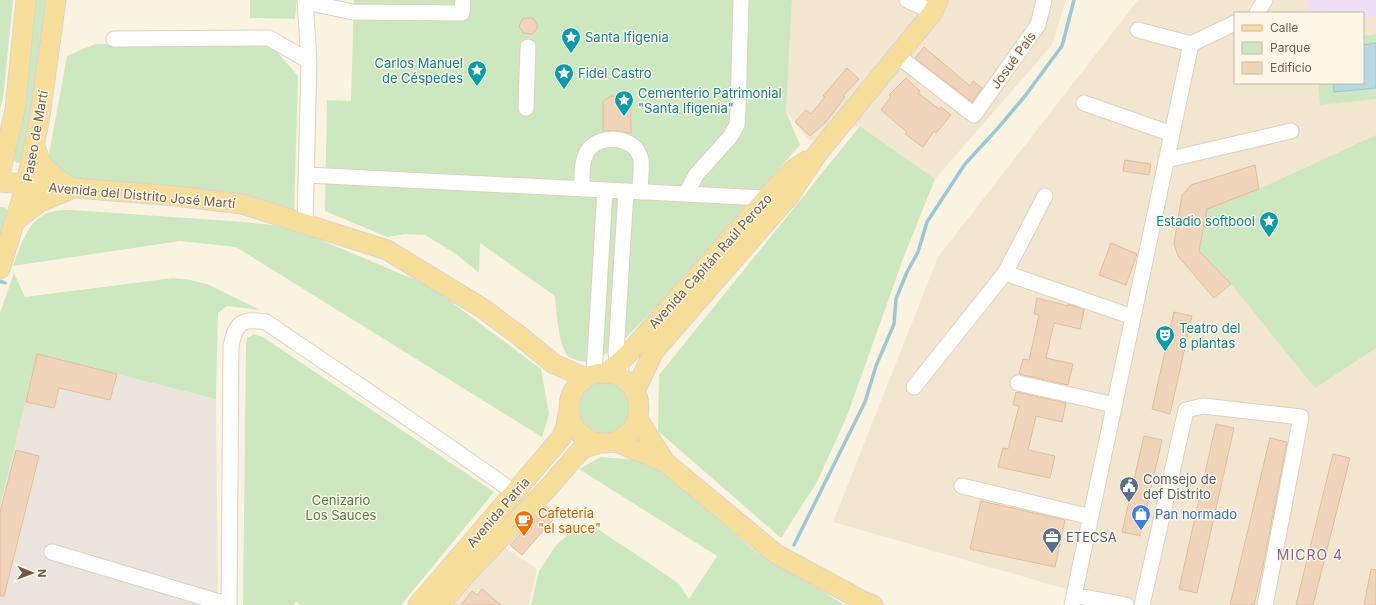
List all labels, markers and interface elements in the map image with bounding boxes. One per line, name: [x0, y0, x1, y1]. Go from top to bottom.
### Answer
legend: [1234, 12, 1364, 84]
text: Calle: [1270, 20, 1298, 35]
place icon: Santa Ifigenia: [560, 26, 582, 54]
street label: Josué País: [987, 28, 1039, 92]
place label: Santa Ifigenia: [585, 29, 669, 45]
text: Parque: [1270, 40, 1310, 55]
place label: Carlos Manuel de Céspedes: [375, 55, 463, 86]
place icon: Carlos Manuel de Céspedes: [466, 59, 488, 87]
text: Edificio: [1270, 60, 1312, 75]
place icon: Fidel Castro: [553, 62, 575, 90]
place label: Fidel Castro: [578, 65, 652, 81]
place label: Cementerio Patrimonial "Santa Ifigenia": [638, 85, 782, 116]
street label: Paseo de Martí: [19, 88, 51, 183]
place icon: Cementerio Patrimonial "Santa Ifigenia": [613, 89, 635, 117]
street label: Avenida del Distrito José Martí: [48, 179, 237, 211]
street label: Avenida Capitán Raúl Perozo: [645, 190, 775, 332]
place icon: Estadio softbool: [1258, 210, 1280, 238]
place label: Estadio softbool: [1156, 213, 1255, 229]
place label: Teatro del 8 plantas: [1179, 320, 1240, 351]
theatre icon: Teatro del 8 plantas: [1154, 324, 1176, 352]
place label: Comsejo de def Distrito: [1143, 471, 1216, 502]
street label: Avenida Patria: [463, 474, 533, 550]
public building icon: Comsejo de def Distrito: [1118, 475, 1140, 503]
park label: Cenizario Los Sauces: [306, 492, 377, 523]
shop icon: Pan normado: [1130, 503, 1152, 531]
place label: Cafetería "el sauce": [538, 505, 601, 536]
place label: Pan normado: [1155, 506, 1237, 522]
cafe icon: Cafetería "el sauce": [513, 509, 535, 537]
office icon: ETECSA: [1041, 526, 1063, 554]
place label: ETECSA: [1066, 529, 1117, 545]
district label: MICRO 4: [1277, 546, 1343, 563]
north arrow: [12, 553, 52, 593]
text: N: [35, 569, 49, 577]

